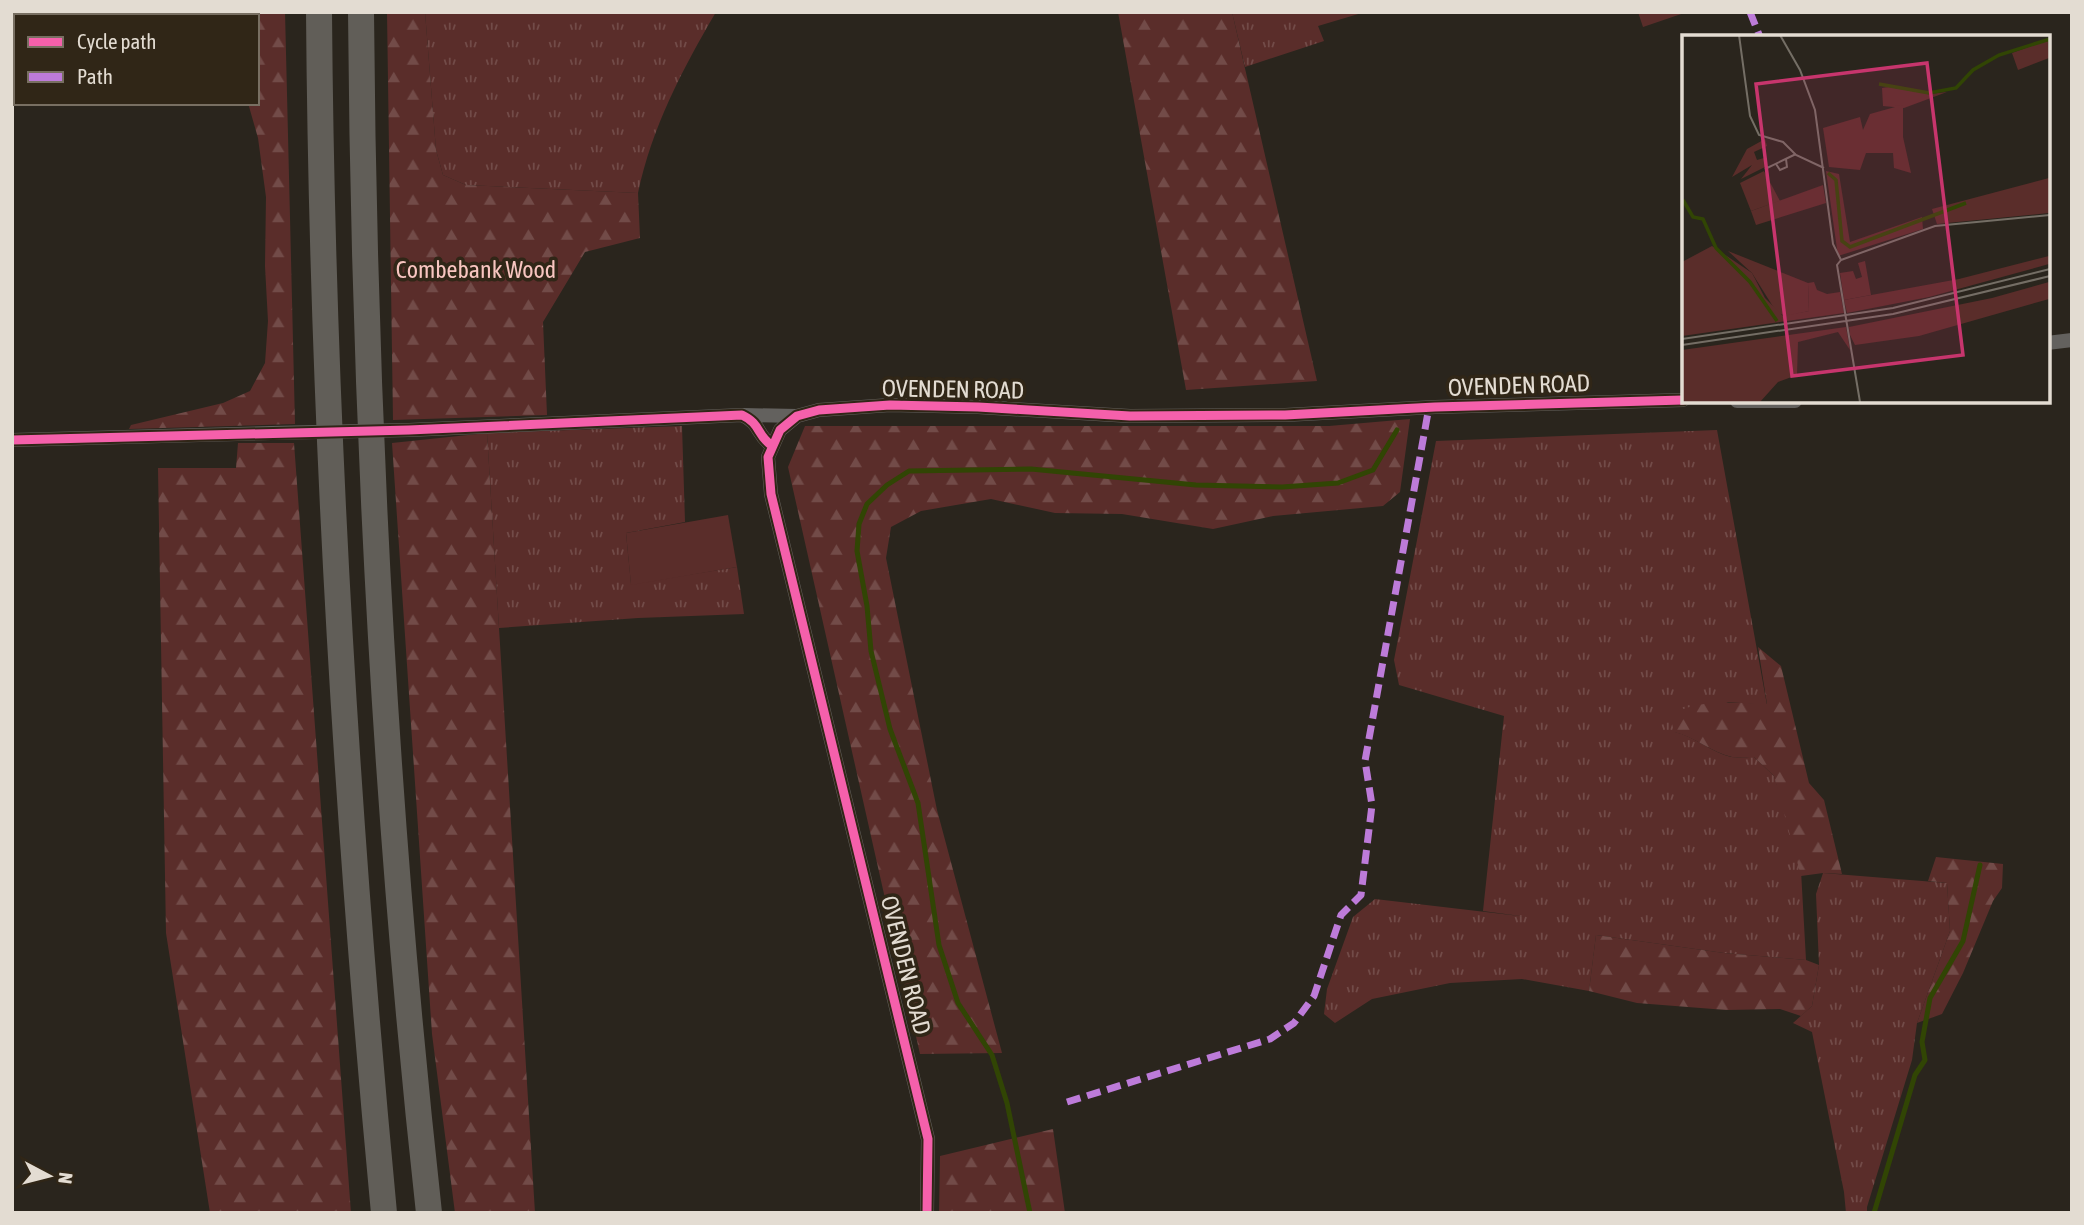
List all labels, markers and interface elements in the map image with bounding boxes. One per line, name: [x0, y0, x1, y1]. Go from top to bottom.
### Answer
legend: [14, 14, 259, 105]
text: Cycle path: [77, 29, 156, 53]
inset map: [1682, 35, 2049, 402]
text: Path: [77, 64, 113, 88]
park label: Combebank Wood: [396, 256, 556, 283]
street label: OVENDEN ROAD: [1448, 369, 1590, 401]
street label: OVENDEN ROAD: [882, 374, 1024, 404]
street label: OVENDEN ROAD: [876, 893, 936, 1037]
north arrow: [14, 1141, 84, 1211]
text: N: [54, 1171, 77, 1185]

